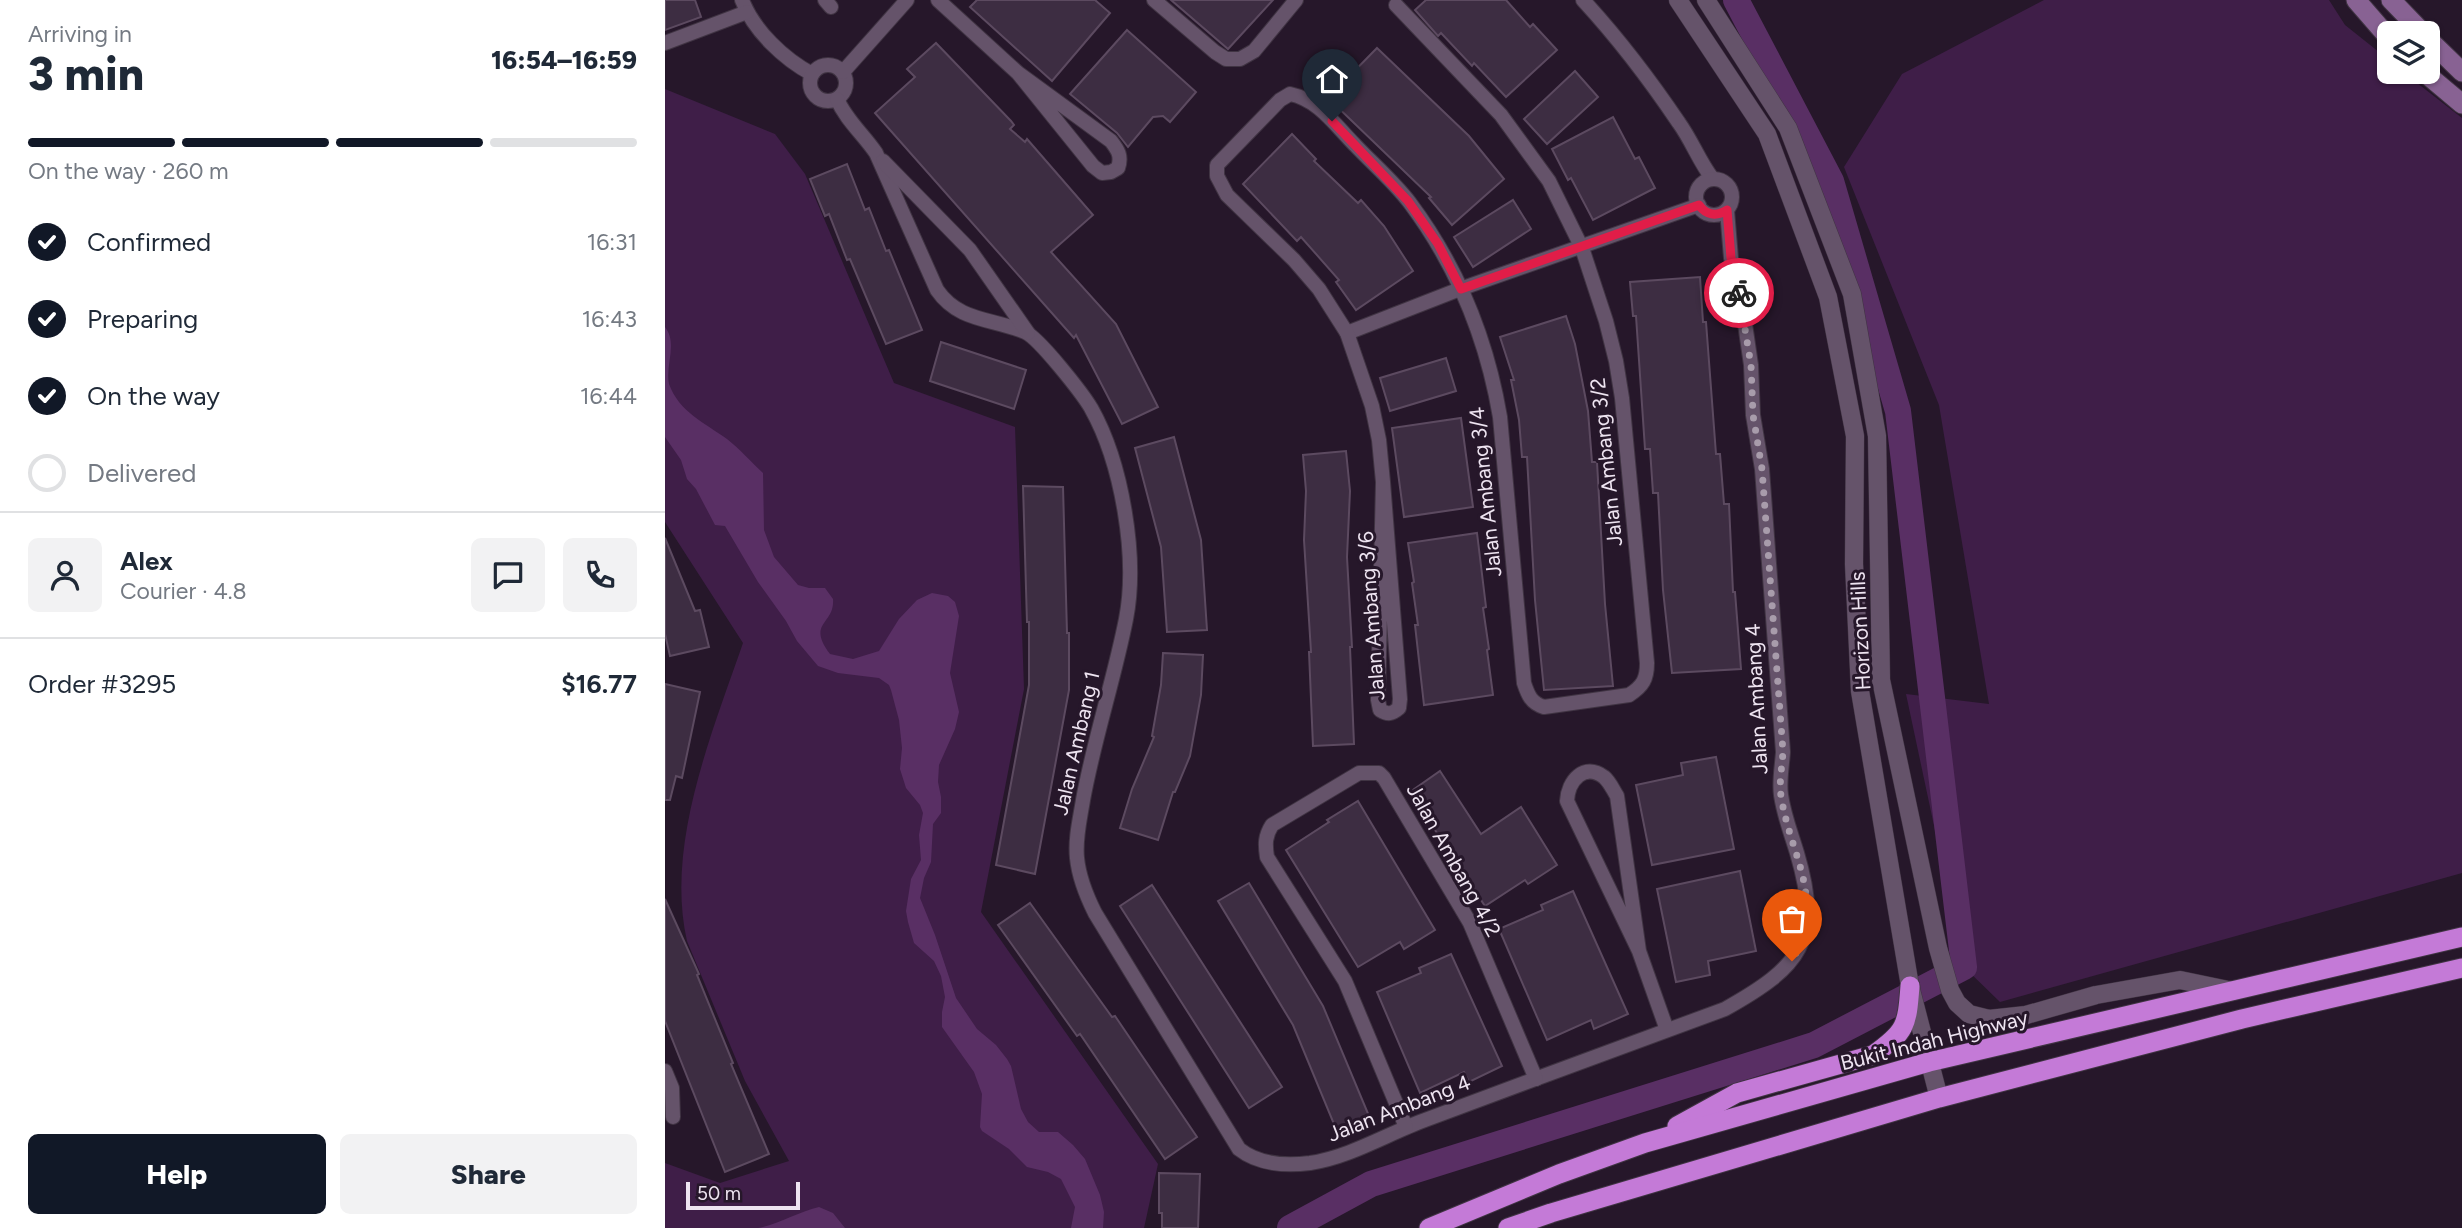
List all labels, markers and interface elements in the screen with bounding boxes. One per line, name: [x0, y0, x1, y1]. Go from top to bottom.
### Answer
text: Arriving in: [28, 20, 132, 48]
map controls: [2377, 21, 2440, 84]
button: layers: [2377, 21, 2440, 84]
text: 16:54–16:59: [491, 44, 637, 76]
text: 3 min: [28, 46, 144, 102]
pin: [1302, 49, 1362, 121]
icon: home: [1313, 60, 1351, 98]
text: On the way · 260 m: [28, 157, 229, 185]
icon: check: [28, 223, 66, 261]
text: Confirmed: [87, 226, 211, 258]
text: 16:31: [587, 228, 637, 256]
courier: [1704, 258, 1774, 328]
icon: bike: [1720, 274, 1758, 312]
icon: check: [28, 300, 66, 338]
text: Preparing: [87, 303, 198, 335]
text: 16:43: [582, 305, 637, 333]
street label: Jalan Ambang 3/2: [1585, 376, 1627, 548]
icon: check: [28, 377, 66, 415]
text: On the way: [87, 380, 220, 412]
text: 16:44: [580, 382, 637, 410]
street label: Jalan Ambang 3/4: [1464, 406, 1506, 578]
text: Delivered: [87, 457, 196, 489]
street label: Jalan Ambang 3/6: [1353, 530, 1389, 701]
button: person: [28, 538, 102, 612]
button: chat: [471, 538, 545, 612]
button: phone: [563, 538, 637, 612]
text: Alex: [120, 545, 173, 577]
street label: Horizon Hills: [1844, 571, 1876, 691]
text: Courier · 4.8: [120, 577, 247, 605]
street label: Jalan Ambang 4: [1740, 623, 1772, 775]
text: Order #3295: [28, 668, 176, 700]
text: $16.77: [561, 668, 637, 700]
street label: Jalan Ambang 1: [1047, 669, 1105, 817]
street label: Jalan Ambang 4/2: [1402, 779, 1506, 941]
pin: [1762, 889, 1822, 961]
icon: bag: [1773, 900, 1811, 938]
street label: Bukit Indah Highway: [1838, 1005, 2030, 1075]
street label: Jalan Ambang 4: [1324, 1069, 1474, 1147]
button: Help: [28, 1134, 326, 1214]
button: Share: [340, 1134, 637, 1214]
scale bar: [686, 1179, 800, 1211]
text: 50 m: [697, 1182, 741, 1205]

